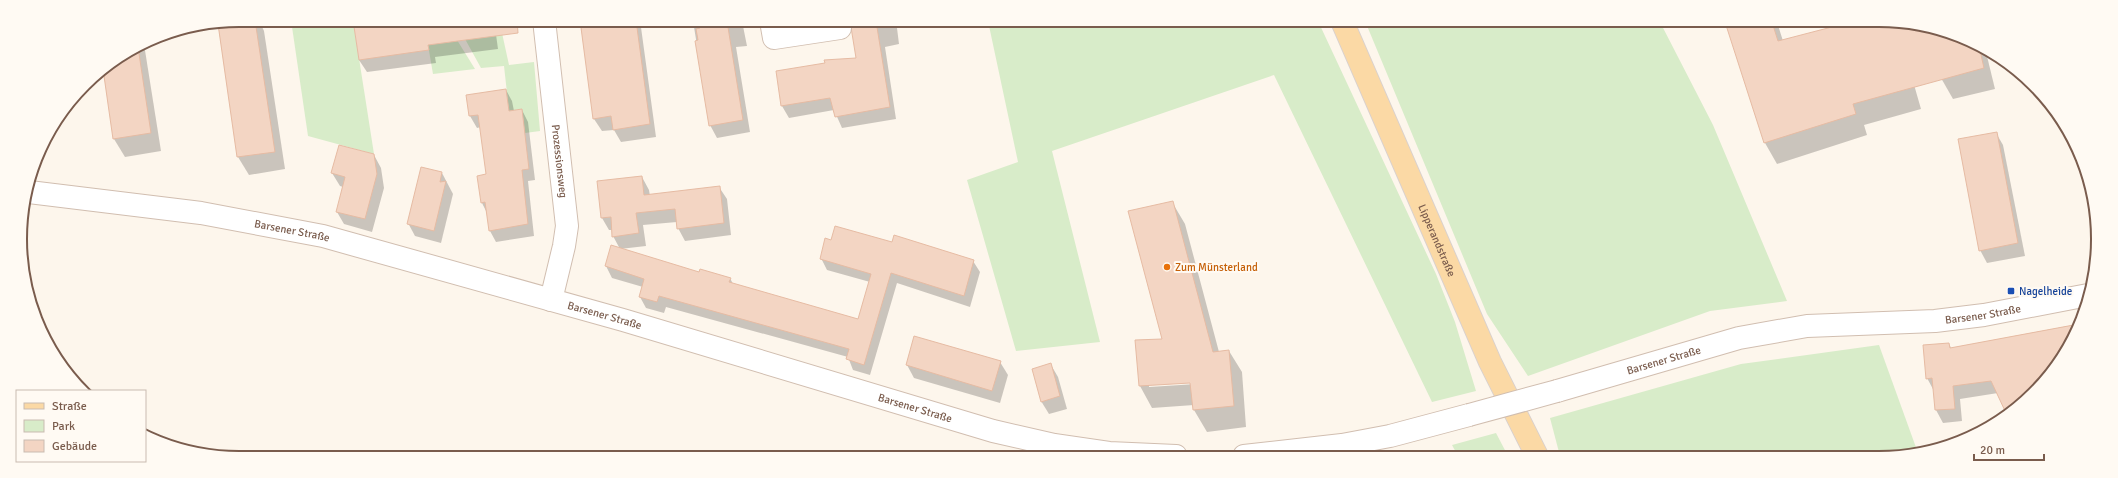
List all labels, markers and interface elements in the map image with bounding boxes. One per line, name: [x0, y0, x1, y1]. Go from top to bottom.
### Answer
street label: Prozessionsweg: [549, 124, 570, 199]
street label: Lipperandstraße: [1415, 202, 1458, 279]
street label: Barsener Straße: [253, 217, 331, 245]
place label: Zum Münsterland: [1175, 261, 1258, 274]
marker: Zum Münsterland: [1162, 262, 1172, 272]
place label: Nagelheide: [2019, 285, 2072, 298]
marker: Nagelheide: [2006, 286, 2016, 296]
street label: Barsener Straße: [566, 299, 643, 332]
street label: Barsener Straße: [1944, 302, 2022, 327]
street label: Barsener Straße: [1625, 343, 1702, 377]
legend: [16, 390, 146, 462]
street label: Barsener Straße: [876, 391, 954, 425]
text: Straße: [52, 399, 87, 414]
text: Park: [52, 419, 75, 434]
scale bar: [1974, 436, 2044, 462]
text: Gebäude: [52, 439, 97, 454]
text: 20 m: [1980, 443, 2005, 458]

